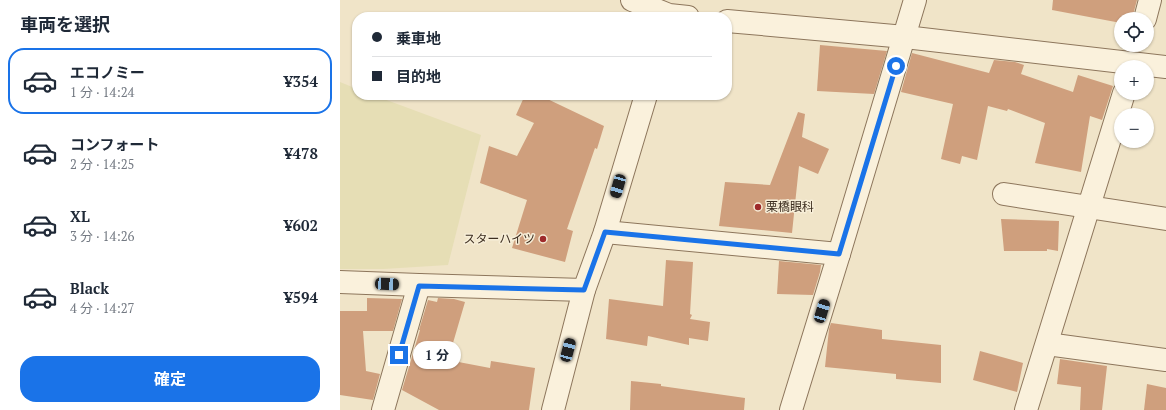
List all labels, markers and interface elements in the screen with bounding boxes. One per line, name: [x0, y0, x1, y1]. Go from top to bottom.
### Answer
text: 車両を選択: [20, 12, 110, 36]
map controls: [1114, 12, 1154, 148]
button: locate: [1114, 12, 1154, 52]
text: 乗車地: [396, 28, 441, 48]
route start: [887, 57, 905, 75]
button: +: [1114, 60, 1154, 100]
text: エコノミー: [70, 62, 145, 82]
icon: car: [22, 63, 58, 99]
text: 目的地: [396, 66, 441, 86]
text: ¥354: [284, 71, 318, 91]
text: 1 分 · 14:24: [70, 83, 135, 101]
button: −: [1114, 108, 1154, 148]
text: コンフォート: [70, 134, 160, 154]
icon: car: [22, 135, 58, 171]
text: ¥478: [284, 143, 318, 163]
text: 2 分 · 14:25: [70, 155, 135, 173]
car: [609, 173, 627, 199]
place label: 栗橋眼科: [766, 199, 814, 214]
marker: 栗橋眼科: [753, 202, 763, 212]
text: XL: [70, 206, 90, 226]
icon: car: [22, 207, 58, 243]
text: ¥602: [284, 215, 318, 235]
text: 3 分 · 14:26: [70, 227, 135, 245]
place label: スターハイツ: [463, 231, 535, 246]
marker: スターハイツ: [538, 234, 548, 244]
car: [375, 277, 399, 291]
text: Black: [70, 278, 109, 298]
icon: car: [22, 279, 58, 315]
text: ¥594: [284, 287, 318, 307]
car: [813, 298, 831, 324]
text: 4 分 · 14:27: [70, 299, 135, 317]
car: [559, 337, 577, 363]
callout: 1 分: [413, 341, 461, 369]
route end: [390, 346, 408, 364]
text: 1 分: [425, 346, 449, 364]
button: 確定: [20, 356, 320, 402]

